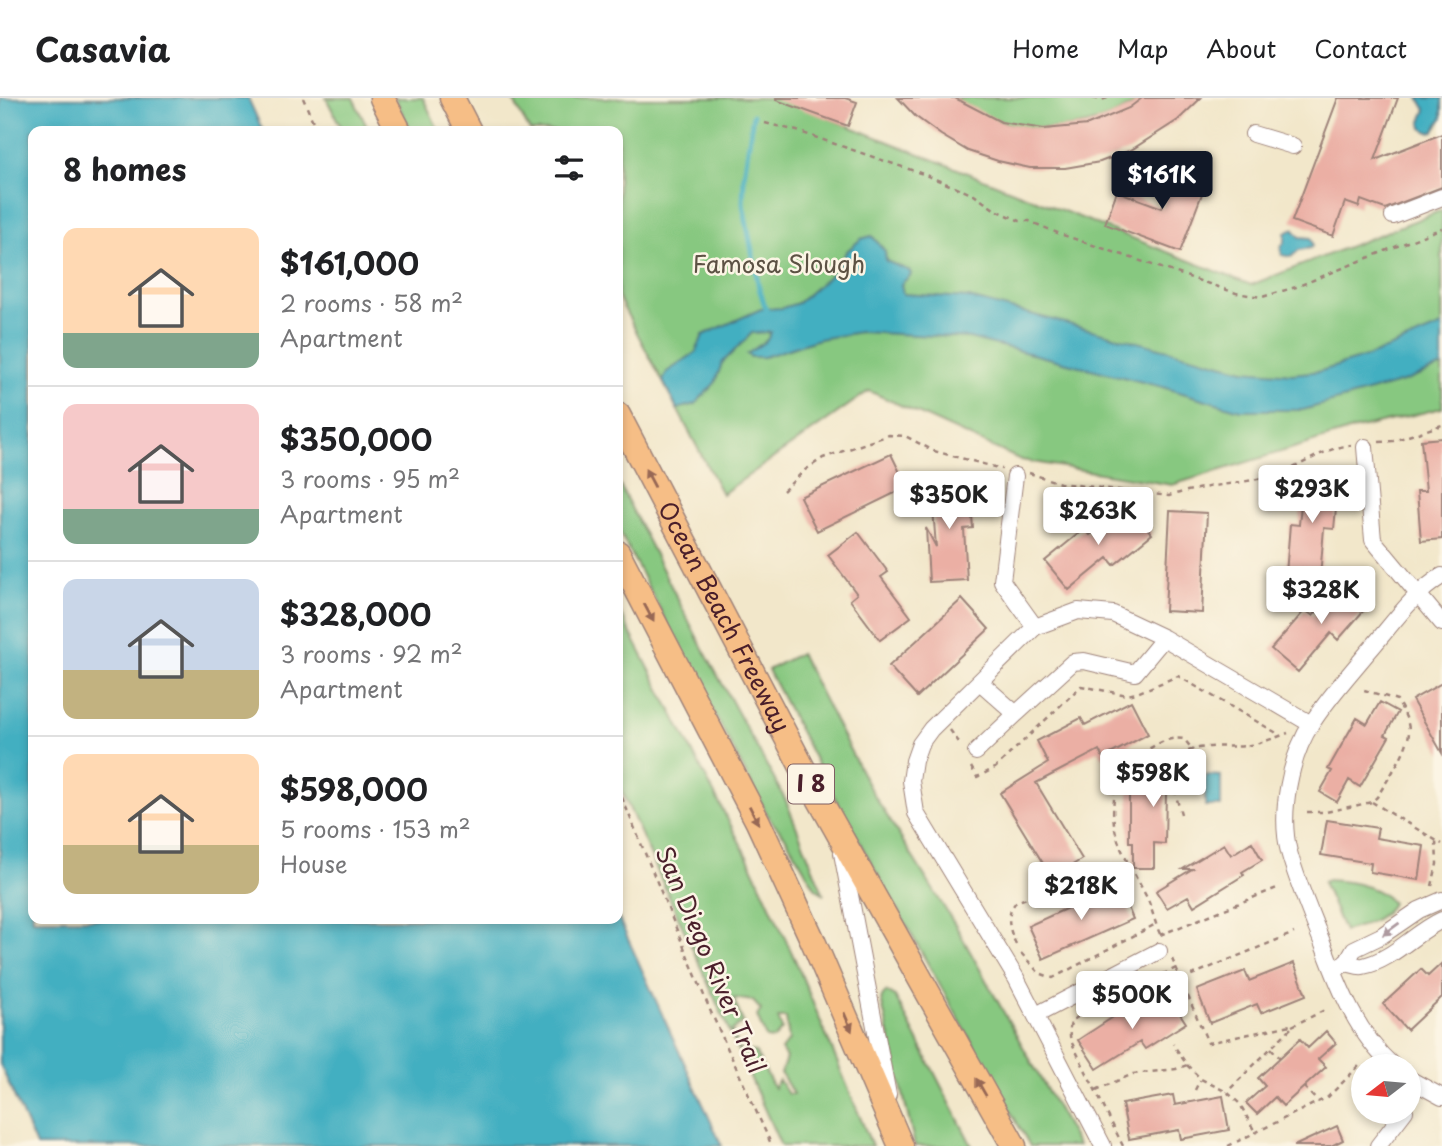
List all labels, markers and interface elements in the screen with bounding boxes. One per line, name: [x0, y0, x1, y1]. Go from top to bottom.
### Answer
text: Casavia: [35, 23, 170, 73]
text: Home: [1012, 30, 1079, 66]
text: Map: [1117, 30, 1168, 66]
text: About: [1206, 30, 1276, 66]
text: Contact: [1314, 30, 1407, 66]
text: 8 homes: [63, 146, 186, 191]
icon: filters: [550, 149, 588, 187]
pin: $161K: [1113, 152, 1211, 211]
text: $161K: [1128, 156, 1196, 191]
text: $161,000: [280, 240, 419, 285]
park label: Famosa Slough: [693, 245, 865, 281]
icon: home: [119, 256, 203, 340]
text: 2 rooms · 58 m²: [280, 285, 463, 320]
text: Apartment: [280, 320, 403, 355]
text: $350,000: [280, 416, 432, 461]
icon: home: [119, 432, 203, 516]
text: 3 rooms · 95 m²: [280, 461, 460, 496]
pin: $293K: [1263, 466, 1361, 525]
one-way arrow: [644, 468, 656, 487]
text: $293K: [1274, 470, 1350, 505]
pin: $350K: [900, 472, 998, 531]
text: $350K: [910, 476, 988, 511]
pin: $263K: [1049, 488, 1147, 547]
text: $263K: [1059, 492, 1137, 527]
street label: Ocean Beach Freeway: [650, 494, 801, 738]
text: Apartment: [280, 496, 403, 531]
pin: $328K: [1272, 566, 1370, 626]
text: $328K: [1282, 571, 1360, 606]
text: $328,000: [280, 591, 431, 636]
one-way arrow: [644, 603, 655, 623]
icon: home: [119, 607, 203, 691]
text: 3 rooms · 92 m²: [280, 636, 463, 671]
text: Apartment: [280, 671, 403, 706]
pin: $598K: [1104, 750, 1202, 809]
text: $598K: [1116, 754, 1190, 789]
road number: I 8: [788, 764, 834, 804]
text: $598,000: [280, 766, 428, 811]
icon: home: [119, 782, 203, 866]
one-way arrow: [749, 805, 760, 825]
text: 5 rooms · 153 m²: [280, 811, 471, 846]
street label: San Diego River Trail: [648, 840, 776, 1078]
text: House: [280, 846, 347, 881]
pin: $218K: [1032, 862, 1130, 922]
text: $218K: [1044, 867, 1118, 902]
one-way arrow: [1382, 922, 1400, 936]
pin: $500K: [1083, 972, 1181, 1031]
text: $500K: [1092, 976, 1172, 1011]
one-way arrow: [843, 1012, 854, 1033]
north arrow: [1351, 1054, 1421, 1124]
map controls: [1351, 1054, 1421, 1124]
one-way arrow: [975, 1077, 987, 1096]

